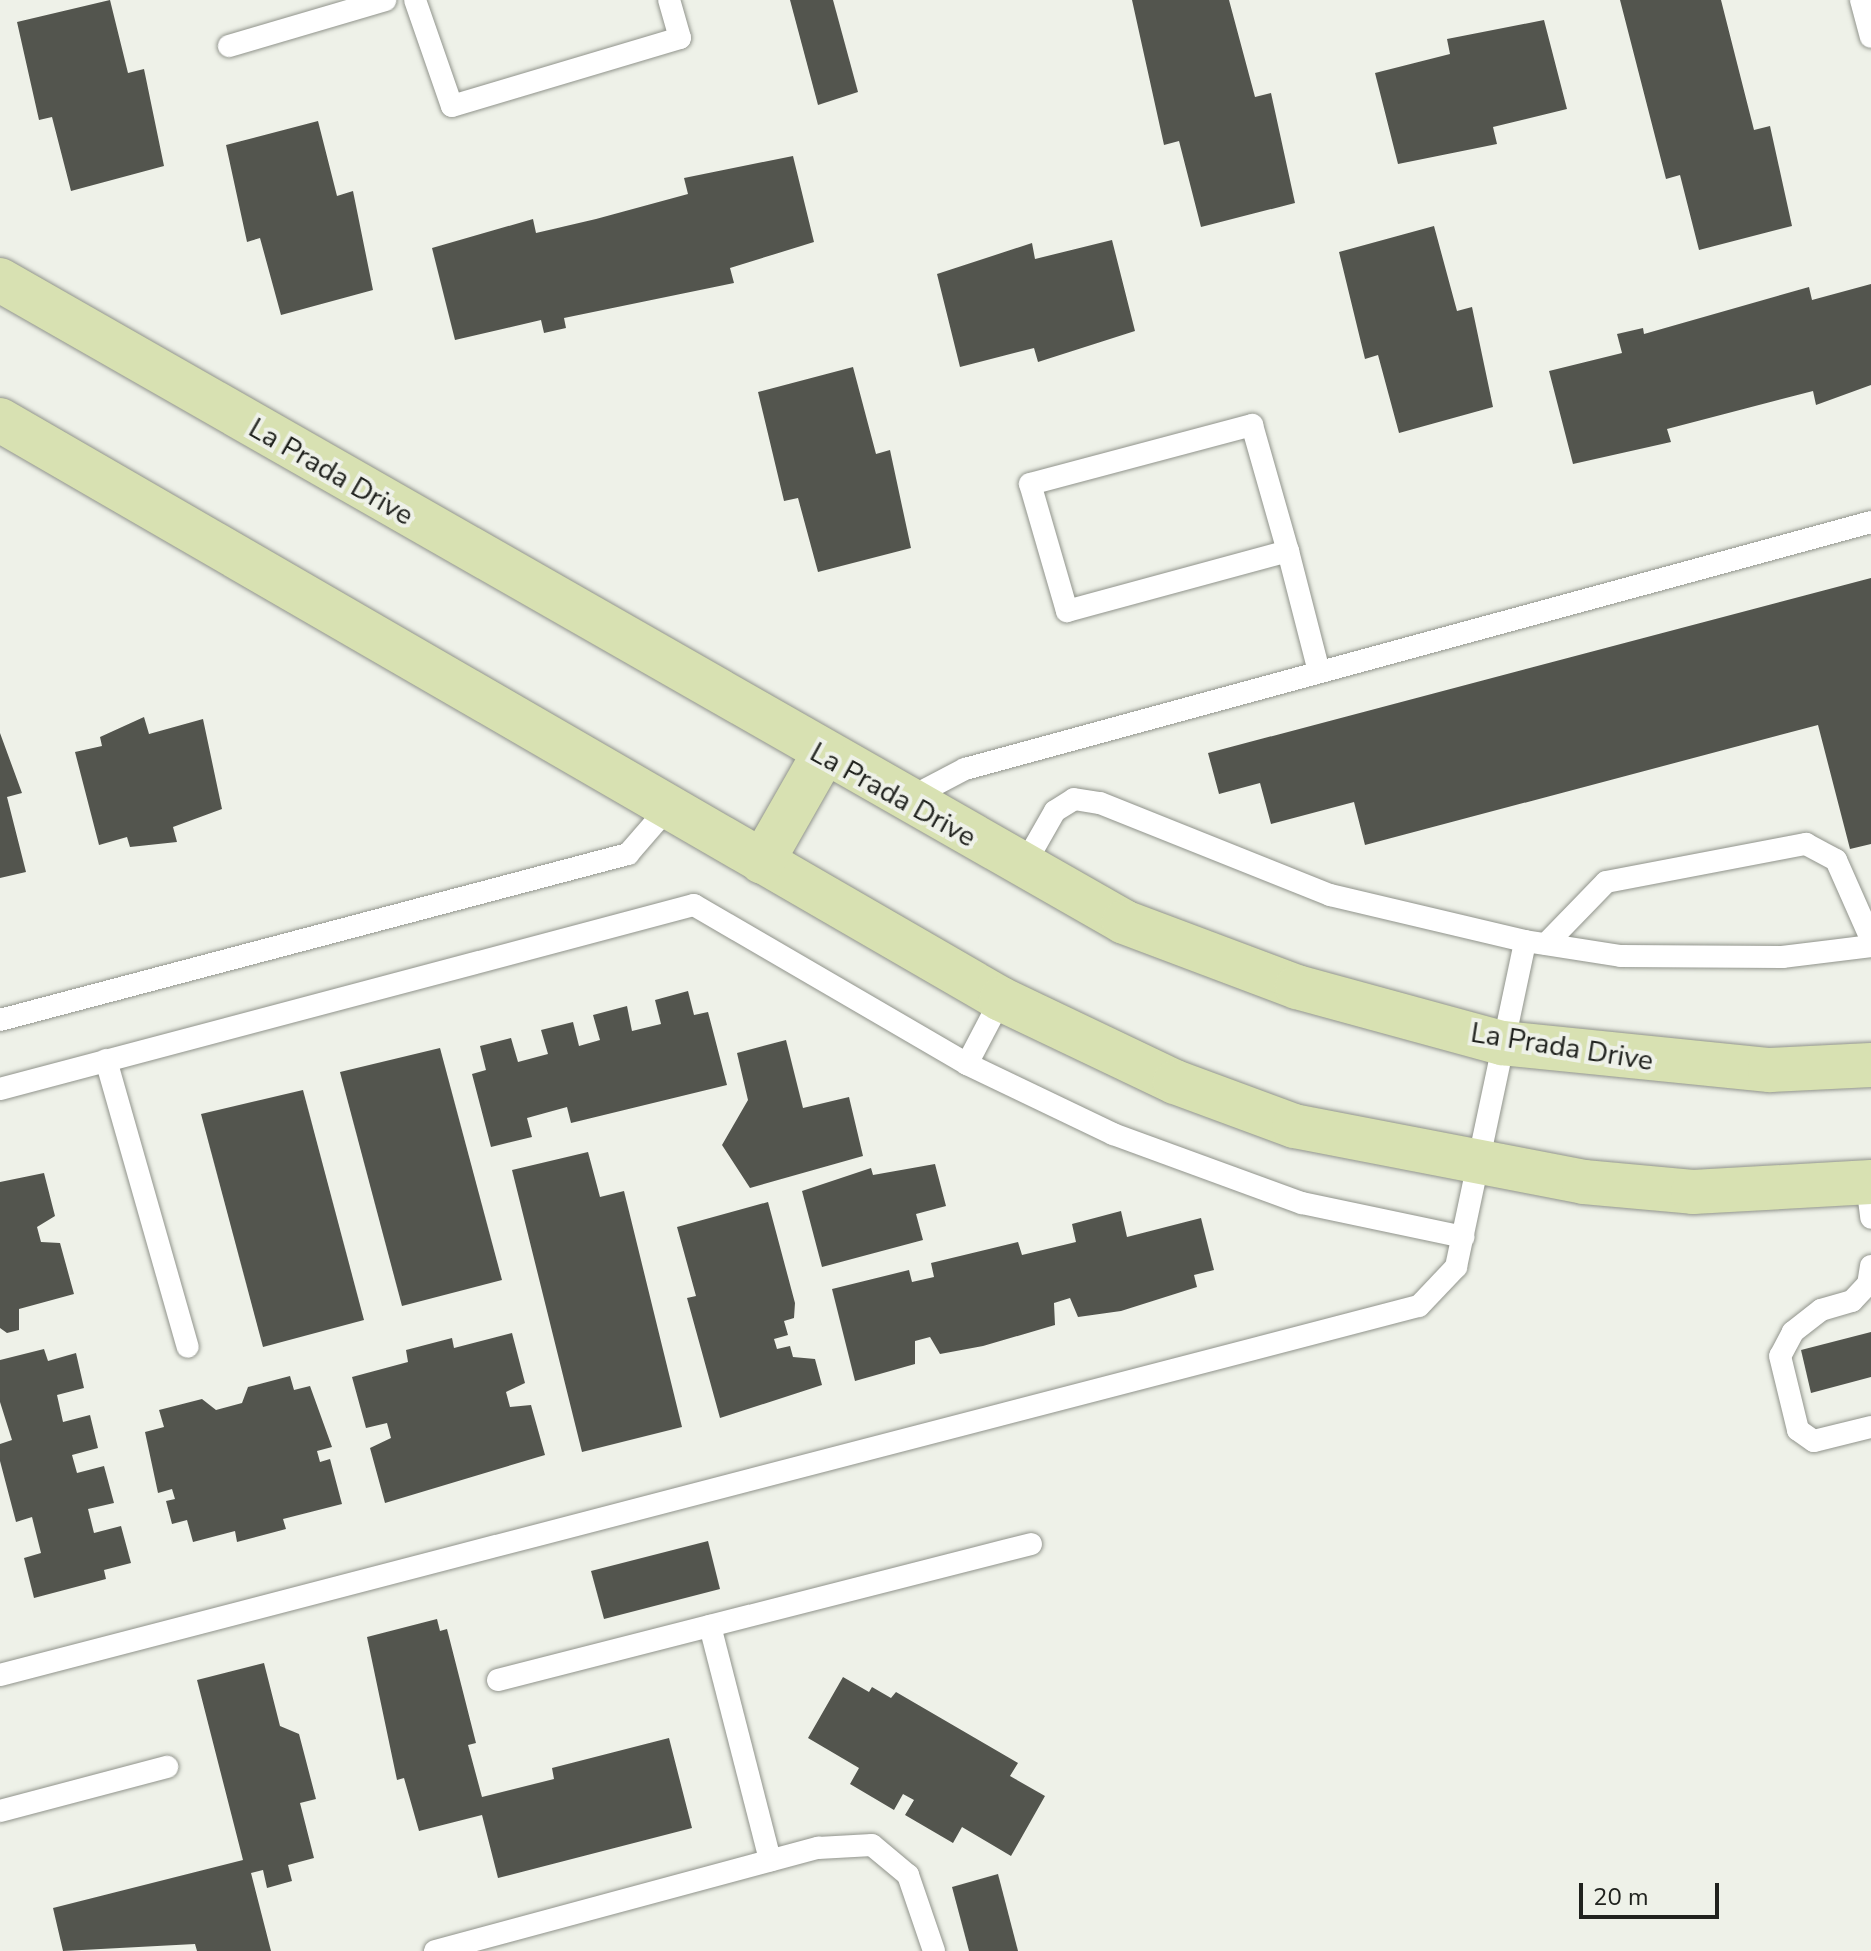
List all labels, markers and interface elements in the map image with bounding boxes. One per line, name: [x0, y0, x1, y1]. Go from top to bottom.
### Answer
street label: La Prada Drive: [243, 411, 419, 533]
street label: La Prada Drive: [804, 736, 982, 854]
street label: La Prada Drive: [1468, 1016, 1656, 1078]
scale bar: [1583, 1867, 1723, 1917]
text: 20 m: [1593, 1881, 1649, 1913]

